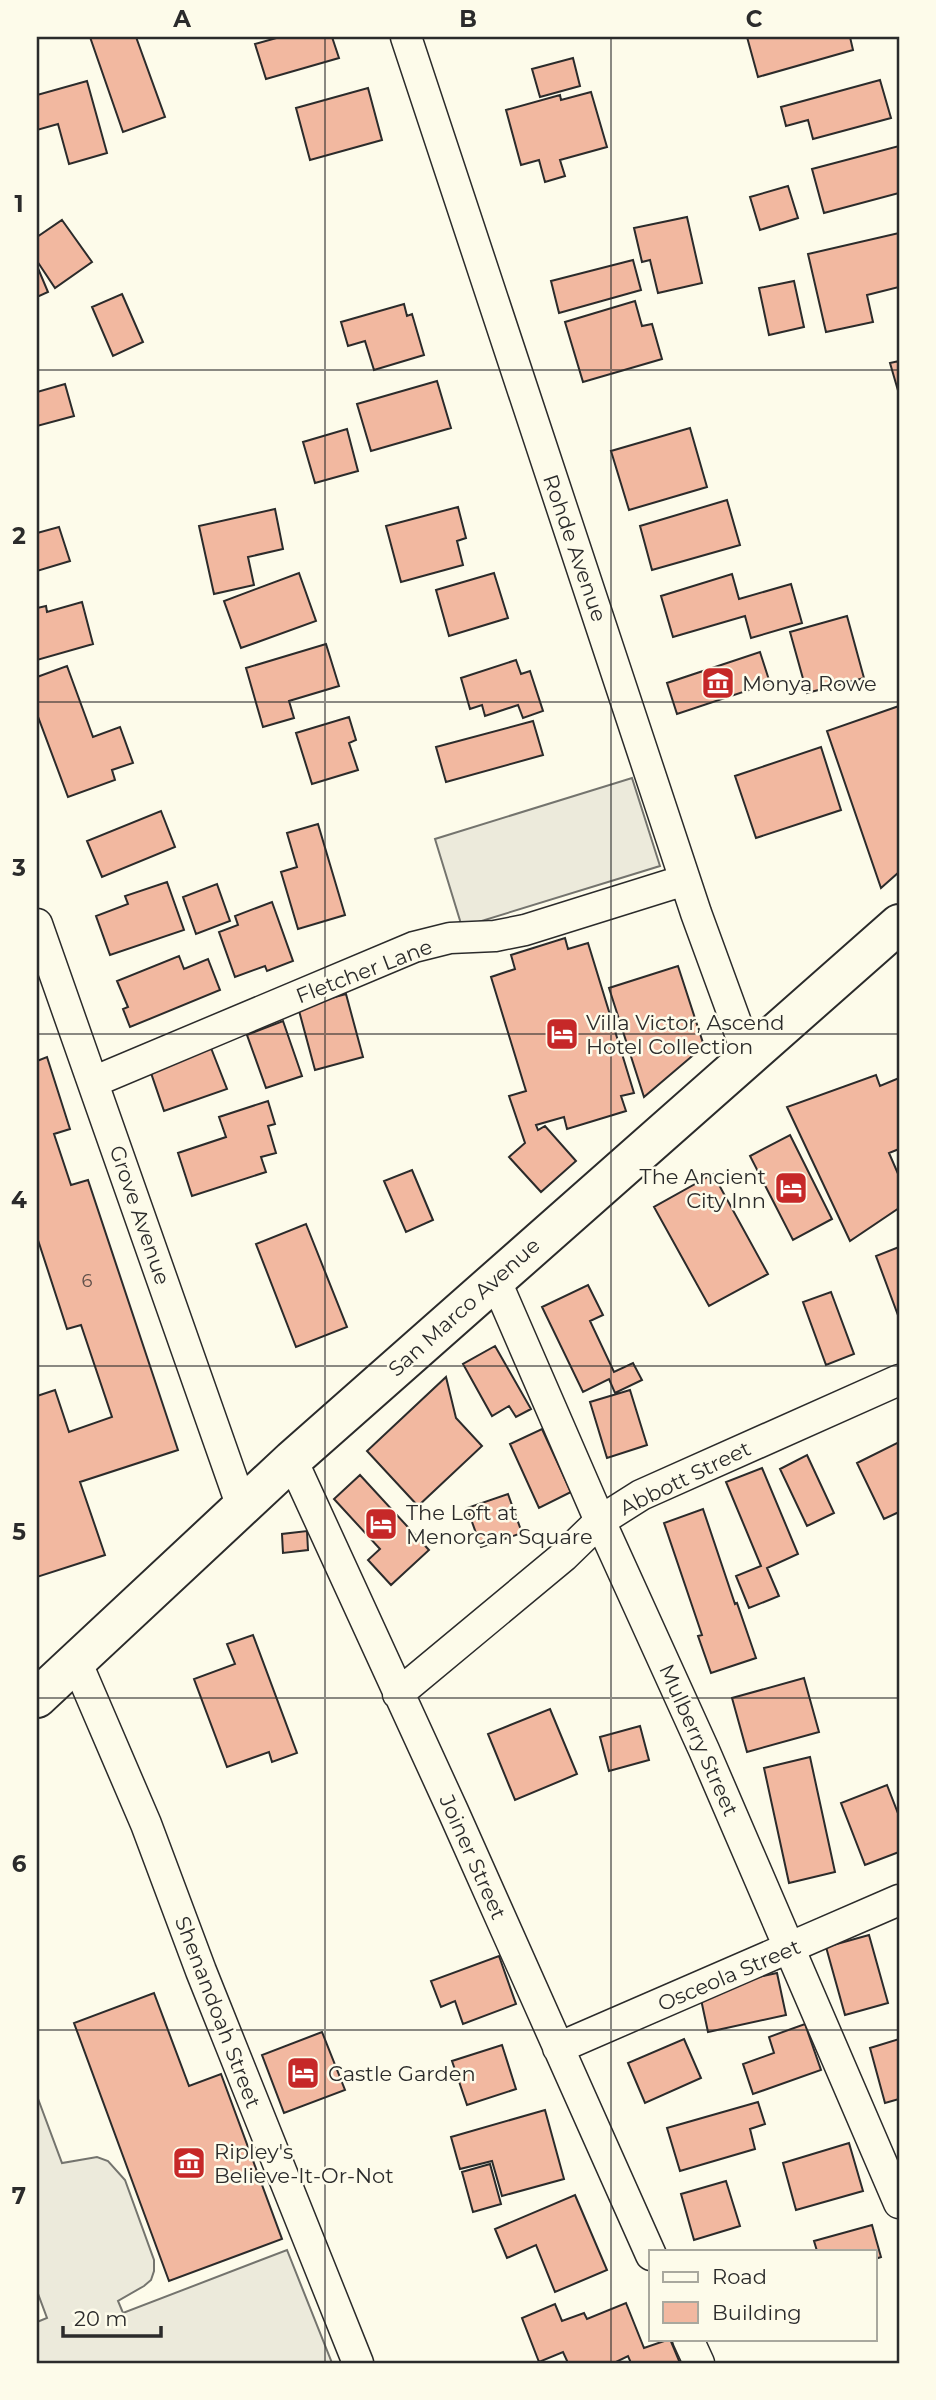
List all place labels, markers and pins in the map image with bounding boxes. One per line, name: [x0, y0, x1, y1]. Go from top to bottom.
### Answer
museum icon: Monya Rowe: [699, 664, 737, 702]
place label: Monya Rowe: [742, 671, 877, 696]
place label: Villa Victor, Ascend Hotel Collection: [586, 1010, 784, 1059]
hotel icon: Villa Victor, Ascend Hotel Collection: [543, 1015, 581, 1053]
place label: The Ancient City Inn: [640, 1164, 766, 1213]
hotel icon: The Ancient City Inn: [772, 1169, 810, 1207]
place label: The Loft at Menorcan Square: [406, 1500, 593, 1549]
hotel icon: The Loft at Menorcan Square: [362, 1505, 400, 1543]
hotel icon: Castle Garden: [284, 2054, 322, 2092]
place label: Castle Garden: [328, 2061, 476, 2086]
place label: Ripley's Believe-It-Or-Not: [214, 2139, 394, 2188]
museum icon: Ripley's Believe-It-Or-Not: [170, 2144, 208, 2182]

